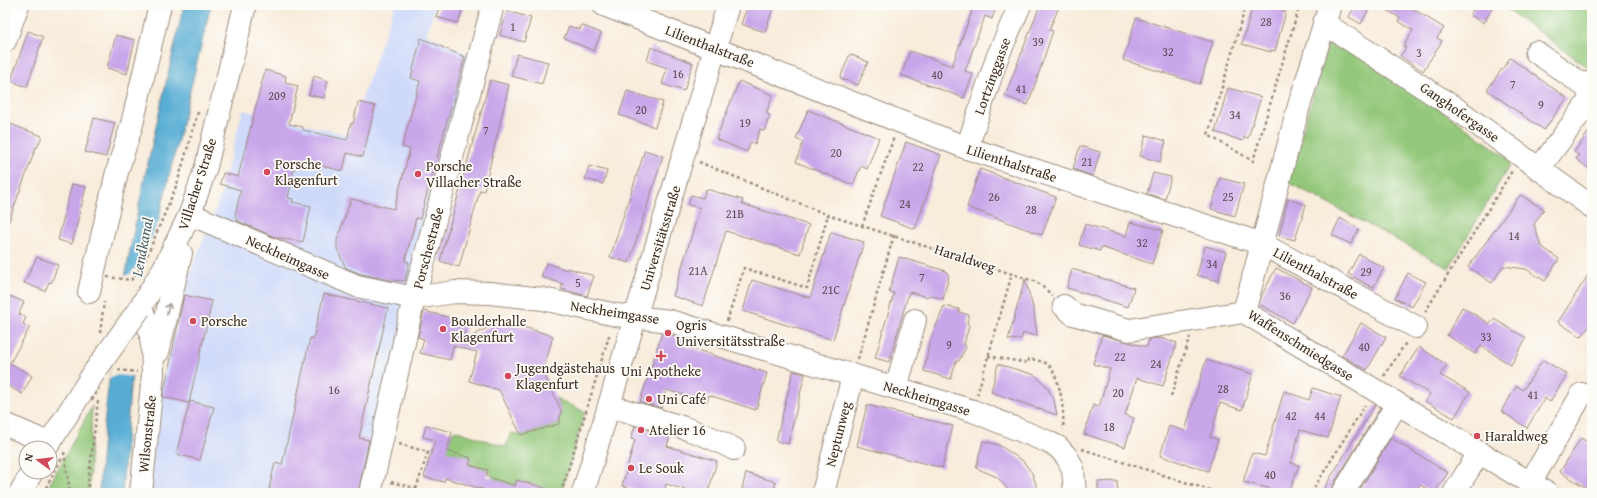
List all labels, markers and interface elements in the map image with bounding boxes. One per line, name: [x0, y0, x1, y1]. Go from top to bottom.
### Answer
house number: 28: [1260, 13, 1272, 30]
house number: 1: [510, 18, 516, 35]
street label: Lilienthalstraße: [663, 20, 758, 72]
house number: 39: [1032, 33, 1044, 50]
street label: Lortzinggasse: [969, 34, 1015, 117]
house number: 32: [1162, 43, 1174, 60]
house number: 3: [1416, 44, 1422, 61]
house number: 16: [672, 65, 684, 82]
house number: 40: [931, 66, 943, 83]
house number: 7: [1510, 76, 1516, 93]
street label: Ganghofergasse: [1416, 77, 1504, 147]
house number: 41: [1015, 80, 1027, 97]
house number: 209: [268, 87, 286, 104]
house number: 9: [1538, 96, 1544, 113]
house number: 20: [635, 101, 647, 118]
house number: 34: [1229, 106, 1241, 123]
house number: 19: [739, 114, 751, 131]
house number: 7: [483, 122, 489, 139]
street label: Villacher Straße: [173, 135, 221, 233]
street label: Lilienthalstraße: [964, 139, 1060, 187]
house number: 20: [830, 144, 842, 161]
house number: 21: [1081, 153, 1093, 170]
place label: Porsche Klagenfurt: [275, 154, 338, 190]
place label: Porsche Villacher Straße: [426, 156, 522, 192]
house number: 22: [912, 158, 924, 175]
marker: Porsche Klagenfurt: [262, 167, 272, 177]
marker: Porsche Villacher Straße: [413, 169, 423, 179]
street label: Universitätsstraße: [634, 183, 686, 293]
house number: 26: [988, 188, 1000, 205]
house number: 25: [1222, 188, 1234, 205]
house number: 24: [899, 195, 911, 212]
house number: 28: [1025, 201, 1037, 218]
street label: Porschestraße: [407, 204, 449, 291]
house number: 21B: [726, 205, 744, 222]
water label: Lendkanal: [126, 215, 158, 279]
house number: 14: [1508, 227, 1520, 244]
street label: Neckheimgasse: [243, 230, 334, 285]
house number: 32: [1136, 234, 1148, 251]
street label: Haraldweg: [932, 239, 998, 277]
street label: Lilienthalstraße: [1270, 242, 1363, 304]
house number: 34: [1206, 255, 1218, 272]
house number: 21A: [689, 262, 708, 279]
house number: 29: [1360, 263, 1372, 280]
house number: 7: [919, 269, 925, 286]
house number: 5: [575, 274, 581, 291]
house number: 21C: [822, 281, 841, 298]
house number: 36: [1279, 287, 1291, 304]
street label: Neckheimgasse: [569, 295, 661, 329]
one-way arrow: [165, 303, 172, 316]
street label: Waffenschmiedgasse: [1244, 304, 1358, 386]
place label: Porsche: [201, 311, 248, 331]
place label: Boulderhalle Klagenfurt: [451, 311, 527, 347]
place label: Ogris Universitätsstraße: [676, 315, 785, 351]
marker: Porsche: [188, 316, 198, 326]
marker: Boulderhalle Klagenfurt: [438, 324, 448, 334]
marker: Ogris Universitätsstraße: [663, 328, 673, 338]
house number: 33: [1480, 328, 1492, 345]
house number: 9: [946, 336, 952, 353]
house number: 40: [1358, 338, 1370, 355]
house number: 22: [1114, 348, 1126, 365]
marker: Uni Apotheke: [656, 351, 666, 361]
house number: 24: [1150, 355, 1162, 372]
place label: Jugendgästehaus Klagenfurt: [514, 358, 615, 394]
place label: Uni Apotheke: [621, 361, 701, 381]
marker: Jugendgästehaus Klagenfurt: [503, 371, 513, 381]
street label: Neckheimgasse: [881, 375, 973, 421]
house number: 28: [1217, 380, 1229, 397]
house number: 16: [328, 381, 340, 398]
house number: 20: [1112, 384, 1124, 401]
house number: 41: [1527, 386, 1539, 403]
place label: Uni Café: [657, 389, 707, 409]
street label: Wilsonstraße: [133, 394, 161, 474]
marker: Uni Café: [644, 394, 654, 404]
street label: Neptunweg: [820, 399, 856, 469]
house number: 42: [1285, 407, 1297, 424]
house number: 44: [1314, 407, 1326, 424]
house number: 18: [1103, 418, 1115, 435]
place label: Atelier 16: [649, 420, 706, 440]
marker: Atelier 16: [636, 425, 646, 435]
place label: Haraldweg: [1485, 426, 1548, 446]
marker: Haraldweg: [1472, 431, 1482, 441]
north arrow: [18, 440, 58, 480]
text: N: [20, 451, 37, 463]
place label: Le Souk: [639, 458, 685, 478]
marker: Le Souk: [626, 463, 636, 473]
house number: 40: [1264, 466, 1276, 483]

